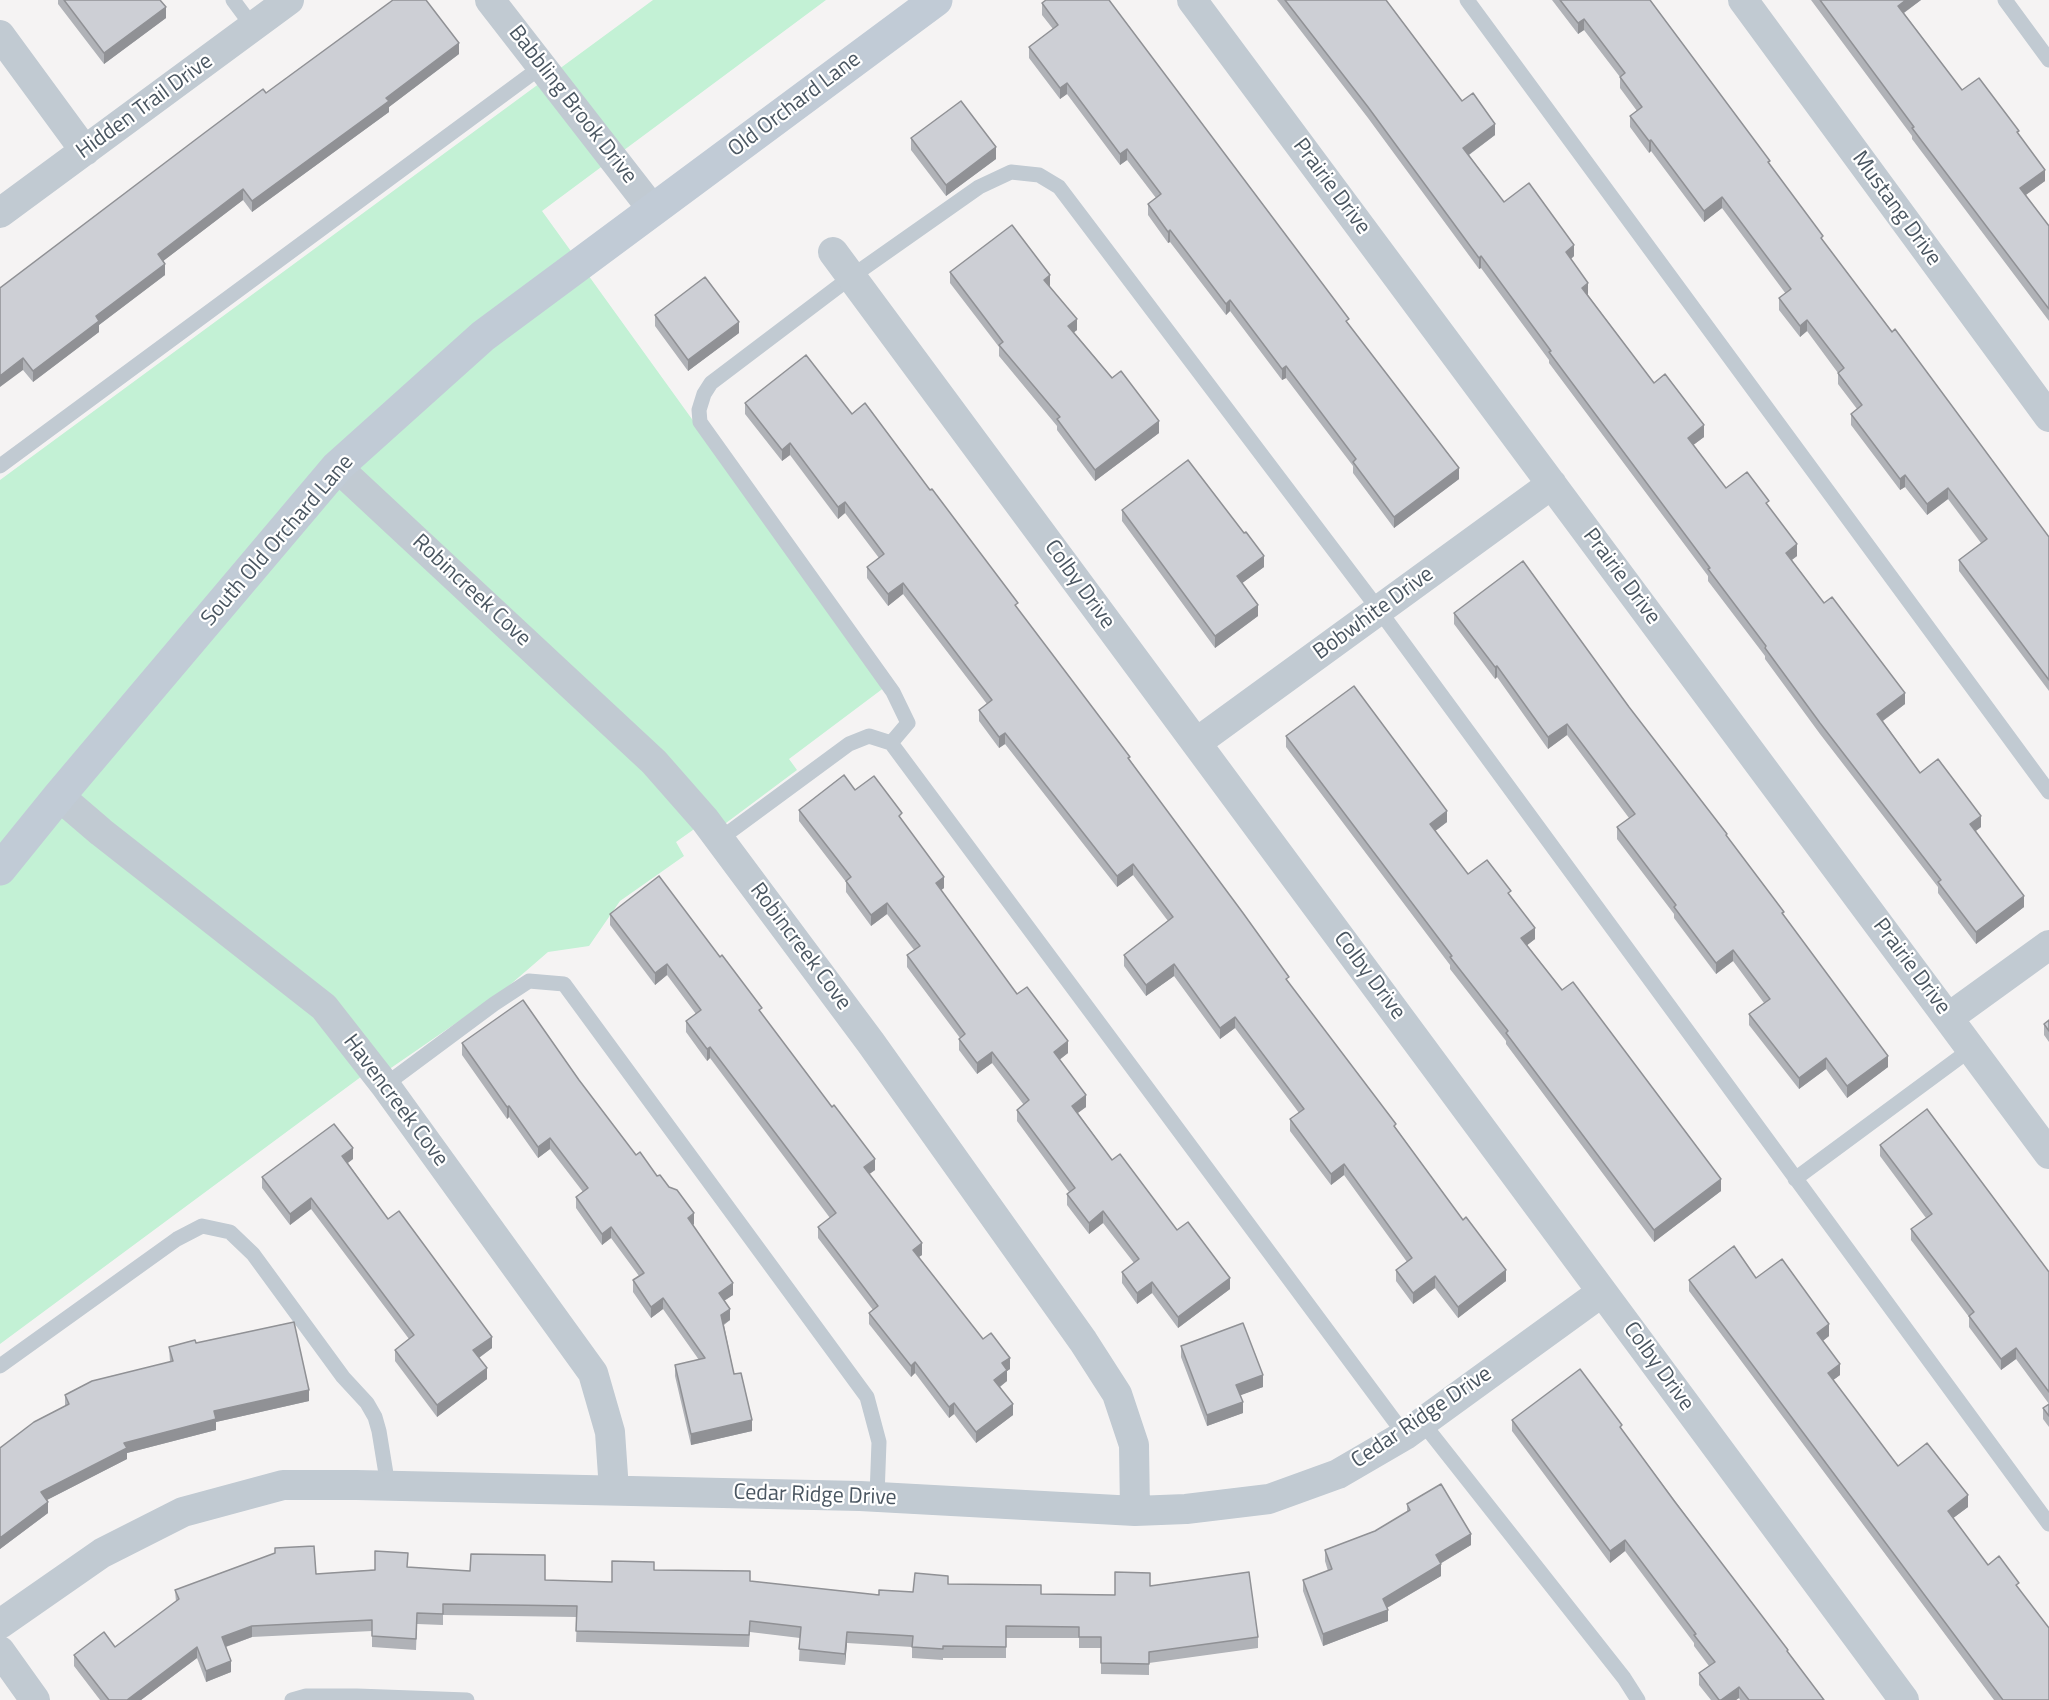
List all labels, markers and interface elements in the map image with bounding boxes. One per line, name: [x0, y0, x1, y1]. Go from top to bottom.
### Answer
street label: Babbling Brook Drive: [502, 21, 642, 189]
street label: Old Orchard Lane: [724, 47, 866, 163]
street label: Hidden Trail Drive: [72, 49, 218, 165]
street label: Prairie Drive: [1286, 134, 1376, 240]
street label: Mustang Drive: [1846, 147, 1946, 271]
street label: South Old Orchard Lane: [196, 450, 360, 632]
street label: Prairie Drive: [1576, 524, 1666, 630]
street label: Robincreek Cove: [406, 529, 536, 653]
street label: Colby Drive: [1038, 535, 1120, 635]
street label: Bobwhite Drive: [1309, 562, 1439, 666]
street label: Robincreek Cove: [744, 878, 856, 1016]
street label: Prairie Drive: [1866, 914, 1956, 1020]
street label: Colby Drive: [1327, 927, 1411, 1025]
street label: Havencreek Cove: [337, 1030, 453, 1172]
street label: Colby Drive: [1617, 1317, 1699, 1417]
street label: Cedar Ridge Drive: [1347, 1361, 1497, 1475]
street label: Cedar Ridge Drive: [733, 1480, 897, 1512]

